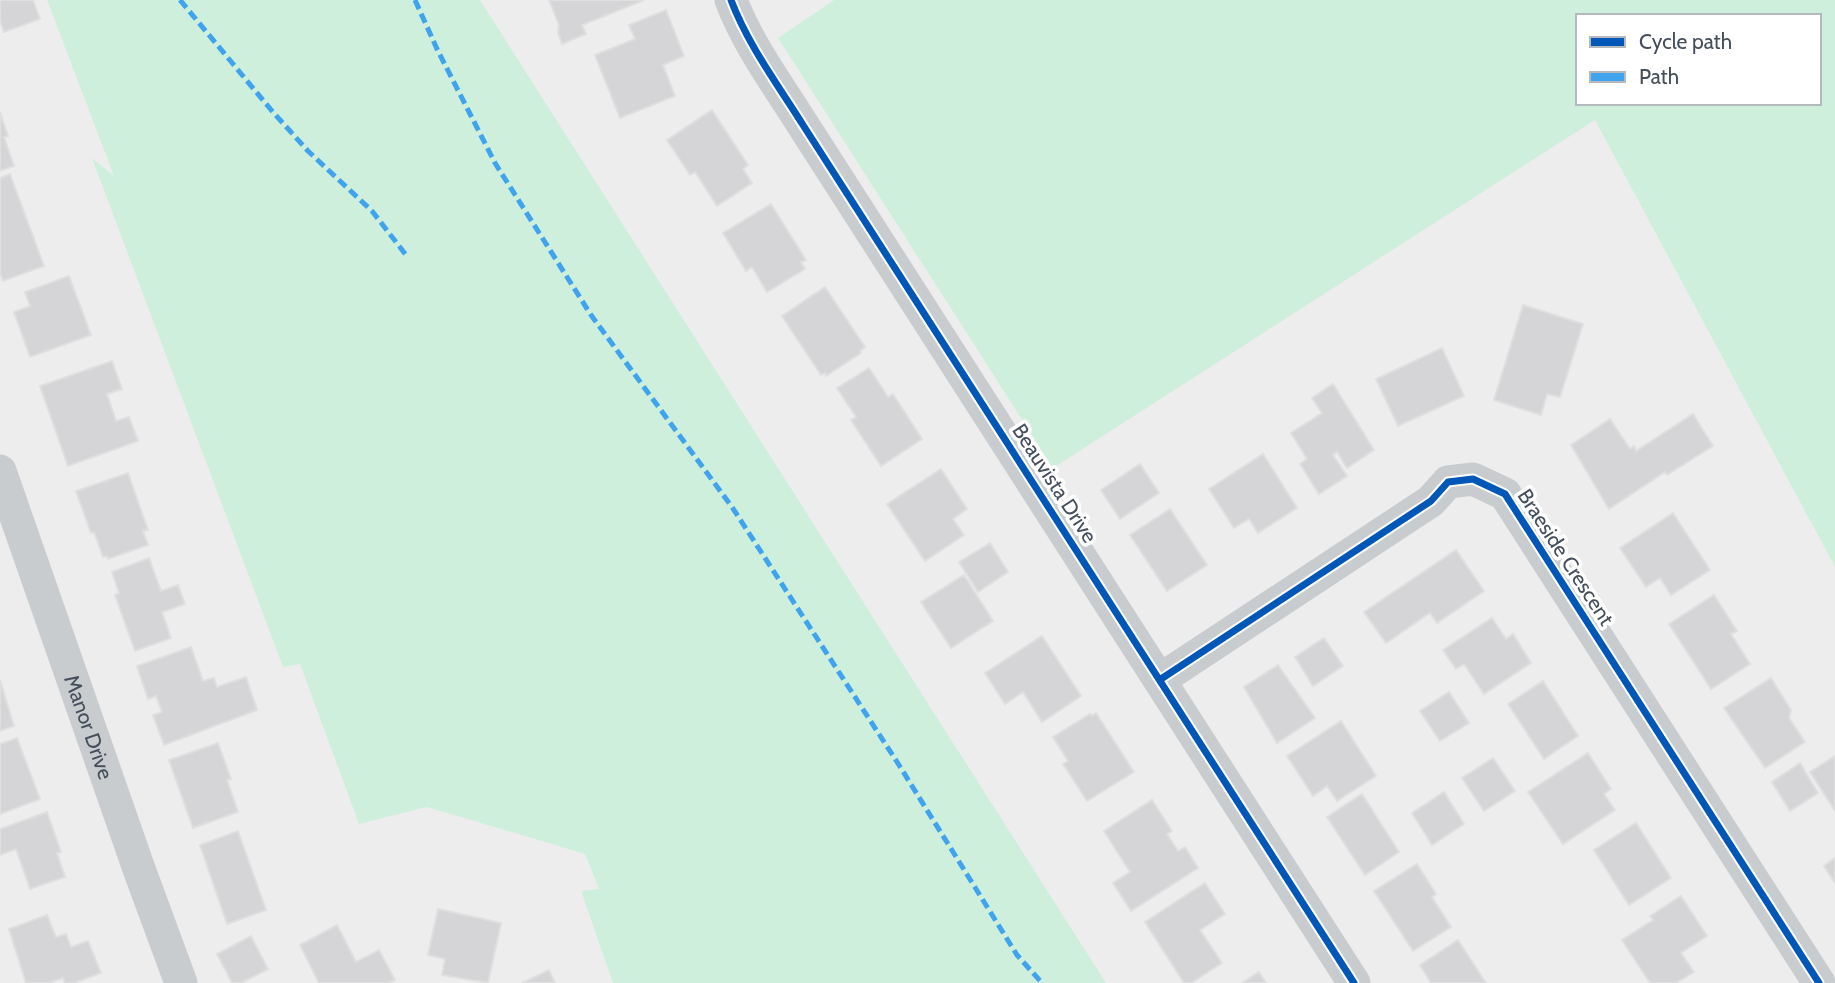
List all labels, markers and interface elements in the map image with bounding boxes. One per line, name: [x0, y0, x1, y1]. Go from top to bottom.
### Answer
legend: [1576, 14, 1821, 105]
text: Cycle path: [1639, 29, 1732, 54]
text: Path: [1639, 64, 1679, 89]
street label: Beauvista Drive: [1007, 419, 1103, 547]
street label: Braeside Crescent: [1513, 484, 1619, 630]
street label: Manor Drive: [60, 671, 119, 783]

